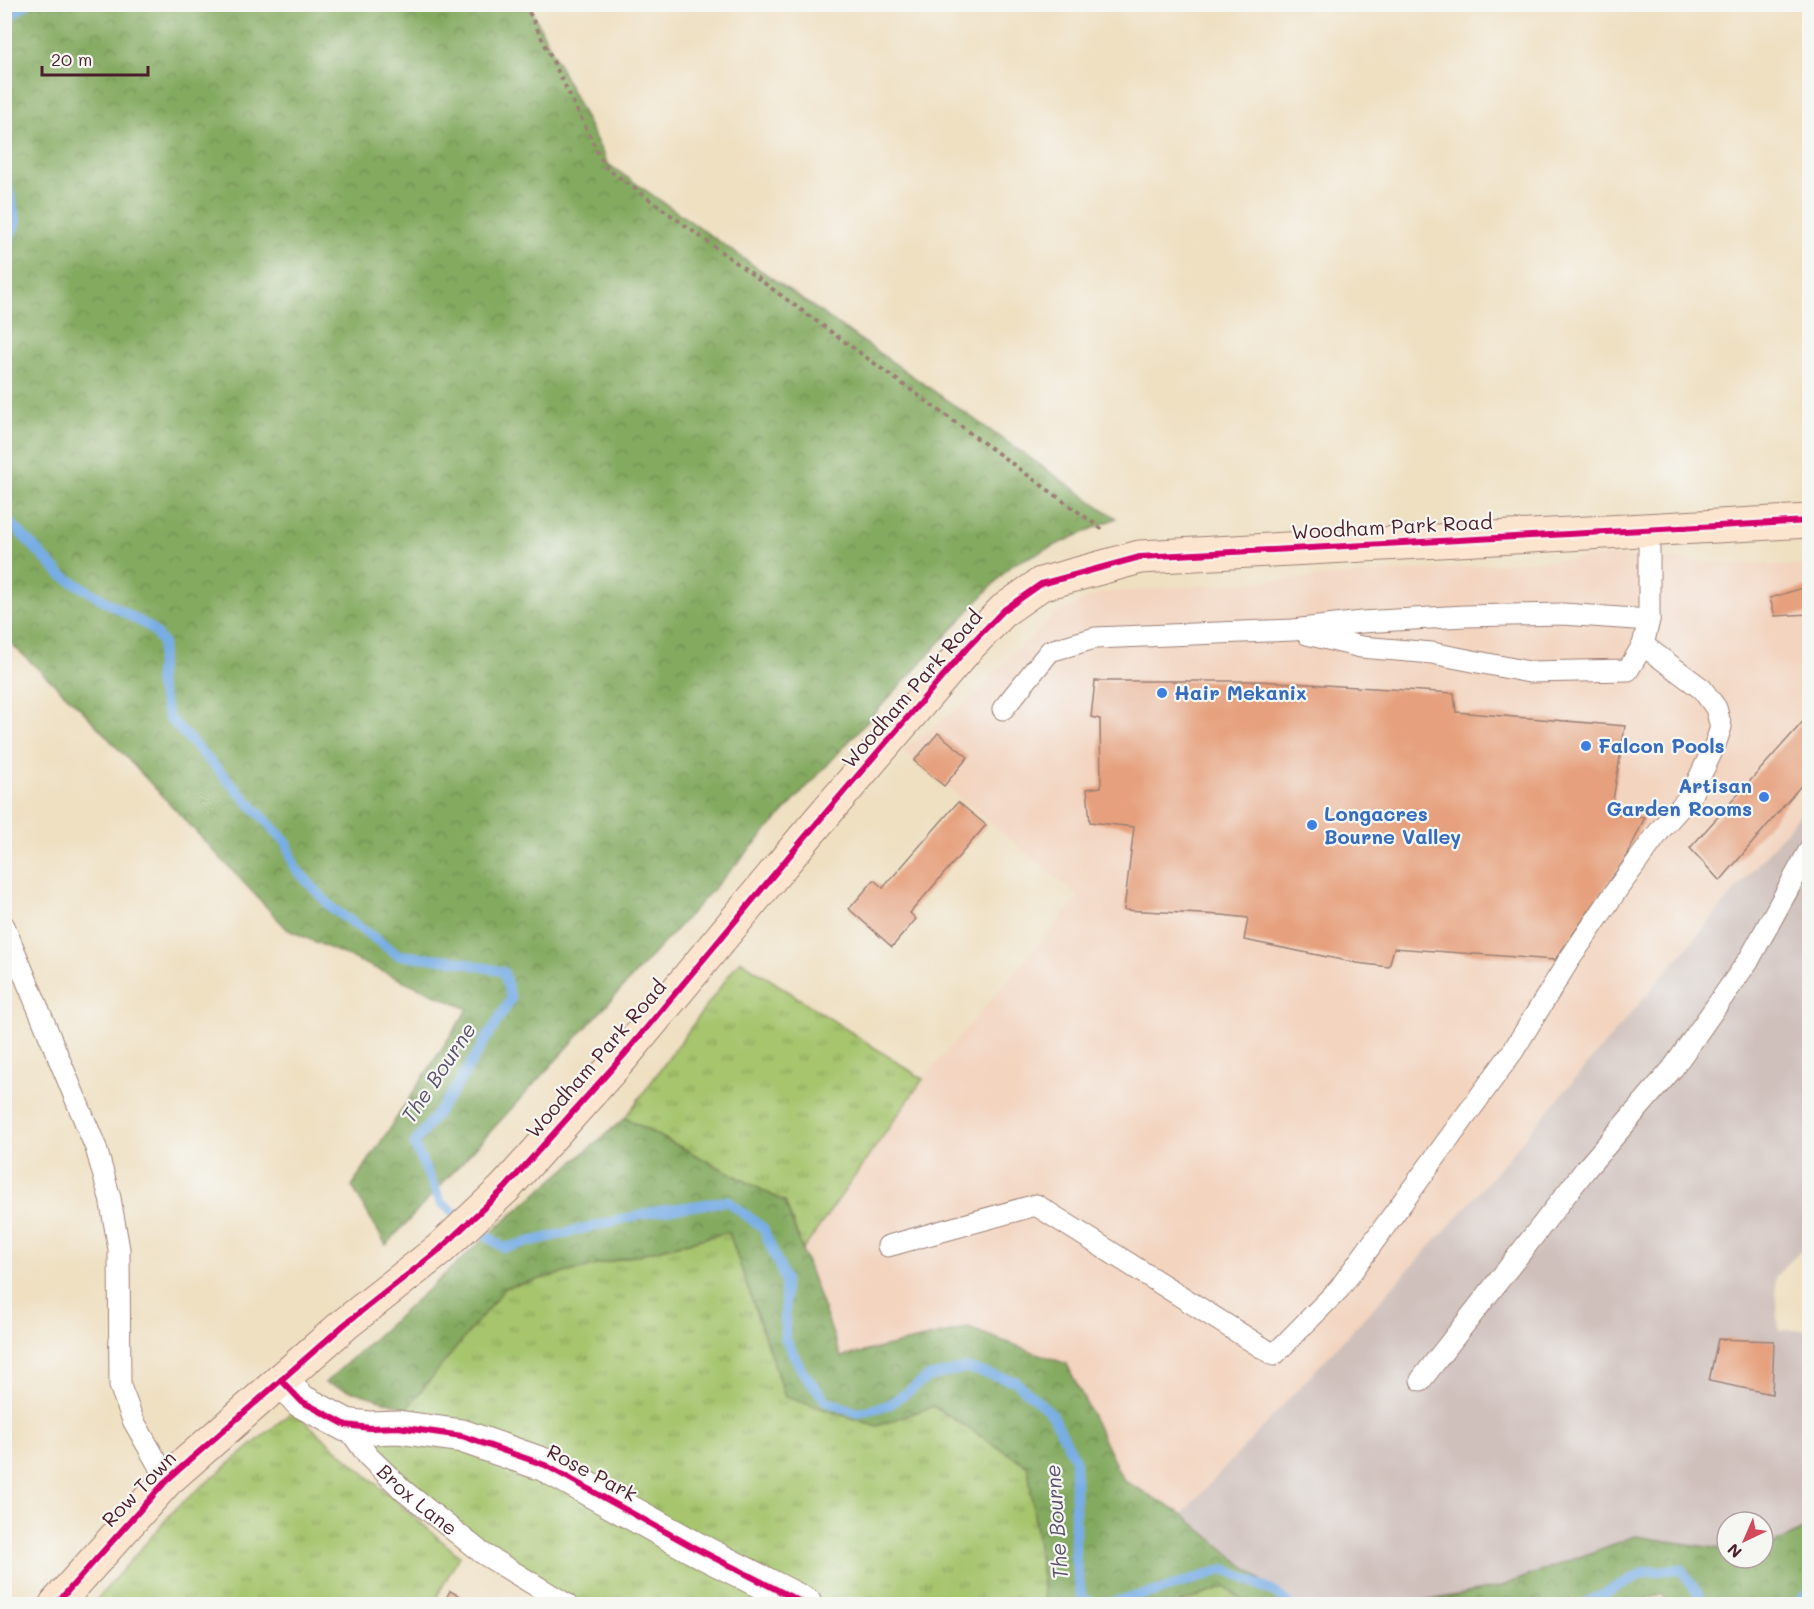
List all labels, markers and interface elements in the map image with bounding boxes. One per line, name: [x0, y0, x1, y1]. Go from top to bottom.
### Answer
scale bar: [42, 39, 148, 77]
text: 20 m: [51, 47, 92, 71]
street label: Woodham Park Road: [1291, 508, 1493, 544]
street label: Woodham Park Road: [835, 604, 987, 773]
place label: Hair Mekanix: [1174, 679, 1307, 705]
marker: Hair Mekanix: [1155, 686, 1169, 700]
place label: Falcon Pools: [1598, 732, 1725, 758]
marker: Falcon Pools: [1579, 739, 1593, 753]
place label: Artisan Garden Rooms: [1607, 772, 1752, 821]
marker: Artisan Garden Rooms: [1757, 790, 1771, 804]
place label: Longacres Bourne Valley: [1324, 800, 1461, 849]
marker: Longacres Bourne Valley: [1305, 818, 1319, 832]
street label: Woodham Park Road: [519, 974, 671, 1143]
water label: The Bourne: [394, 1017, 481, 1128]
street label: Rose Park: [543, 1438, 642, 1507]
street label: Row Town: [96, 1445, 181, 1532]
street label: Brox Lane: [372, 1458, 463, 1541]
water label: The Bourne: [1038, 1464, 1073, 1581]
north arrow: [1715, 1510, 1775, 1570]
text: N: [1723, 1539, 1746, 1563]

